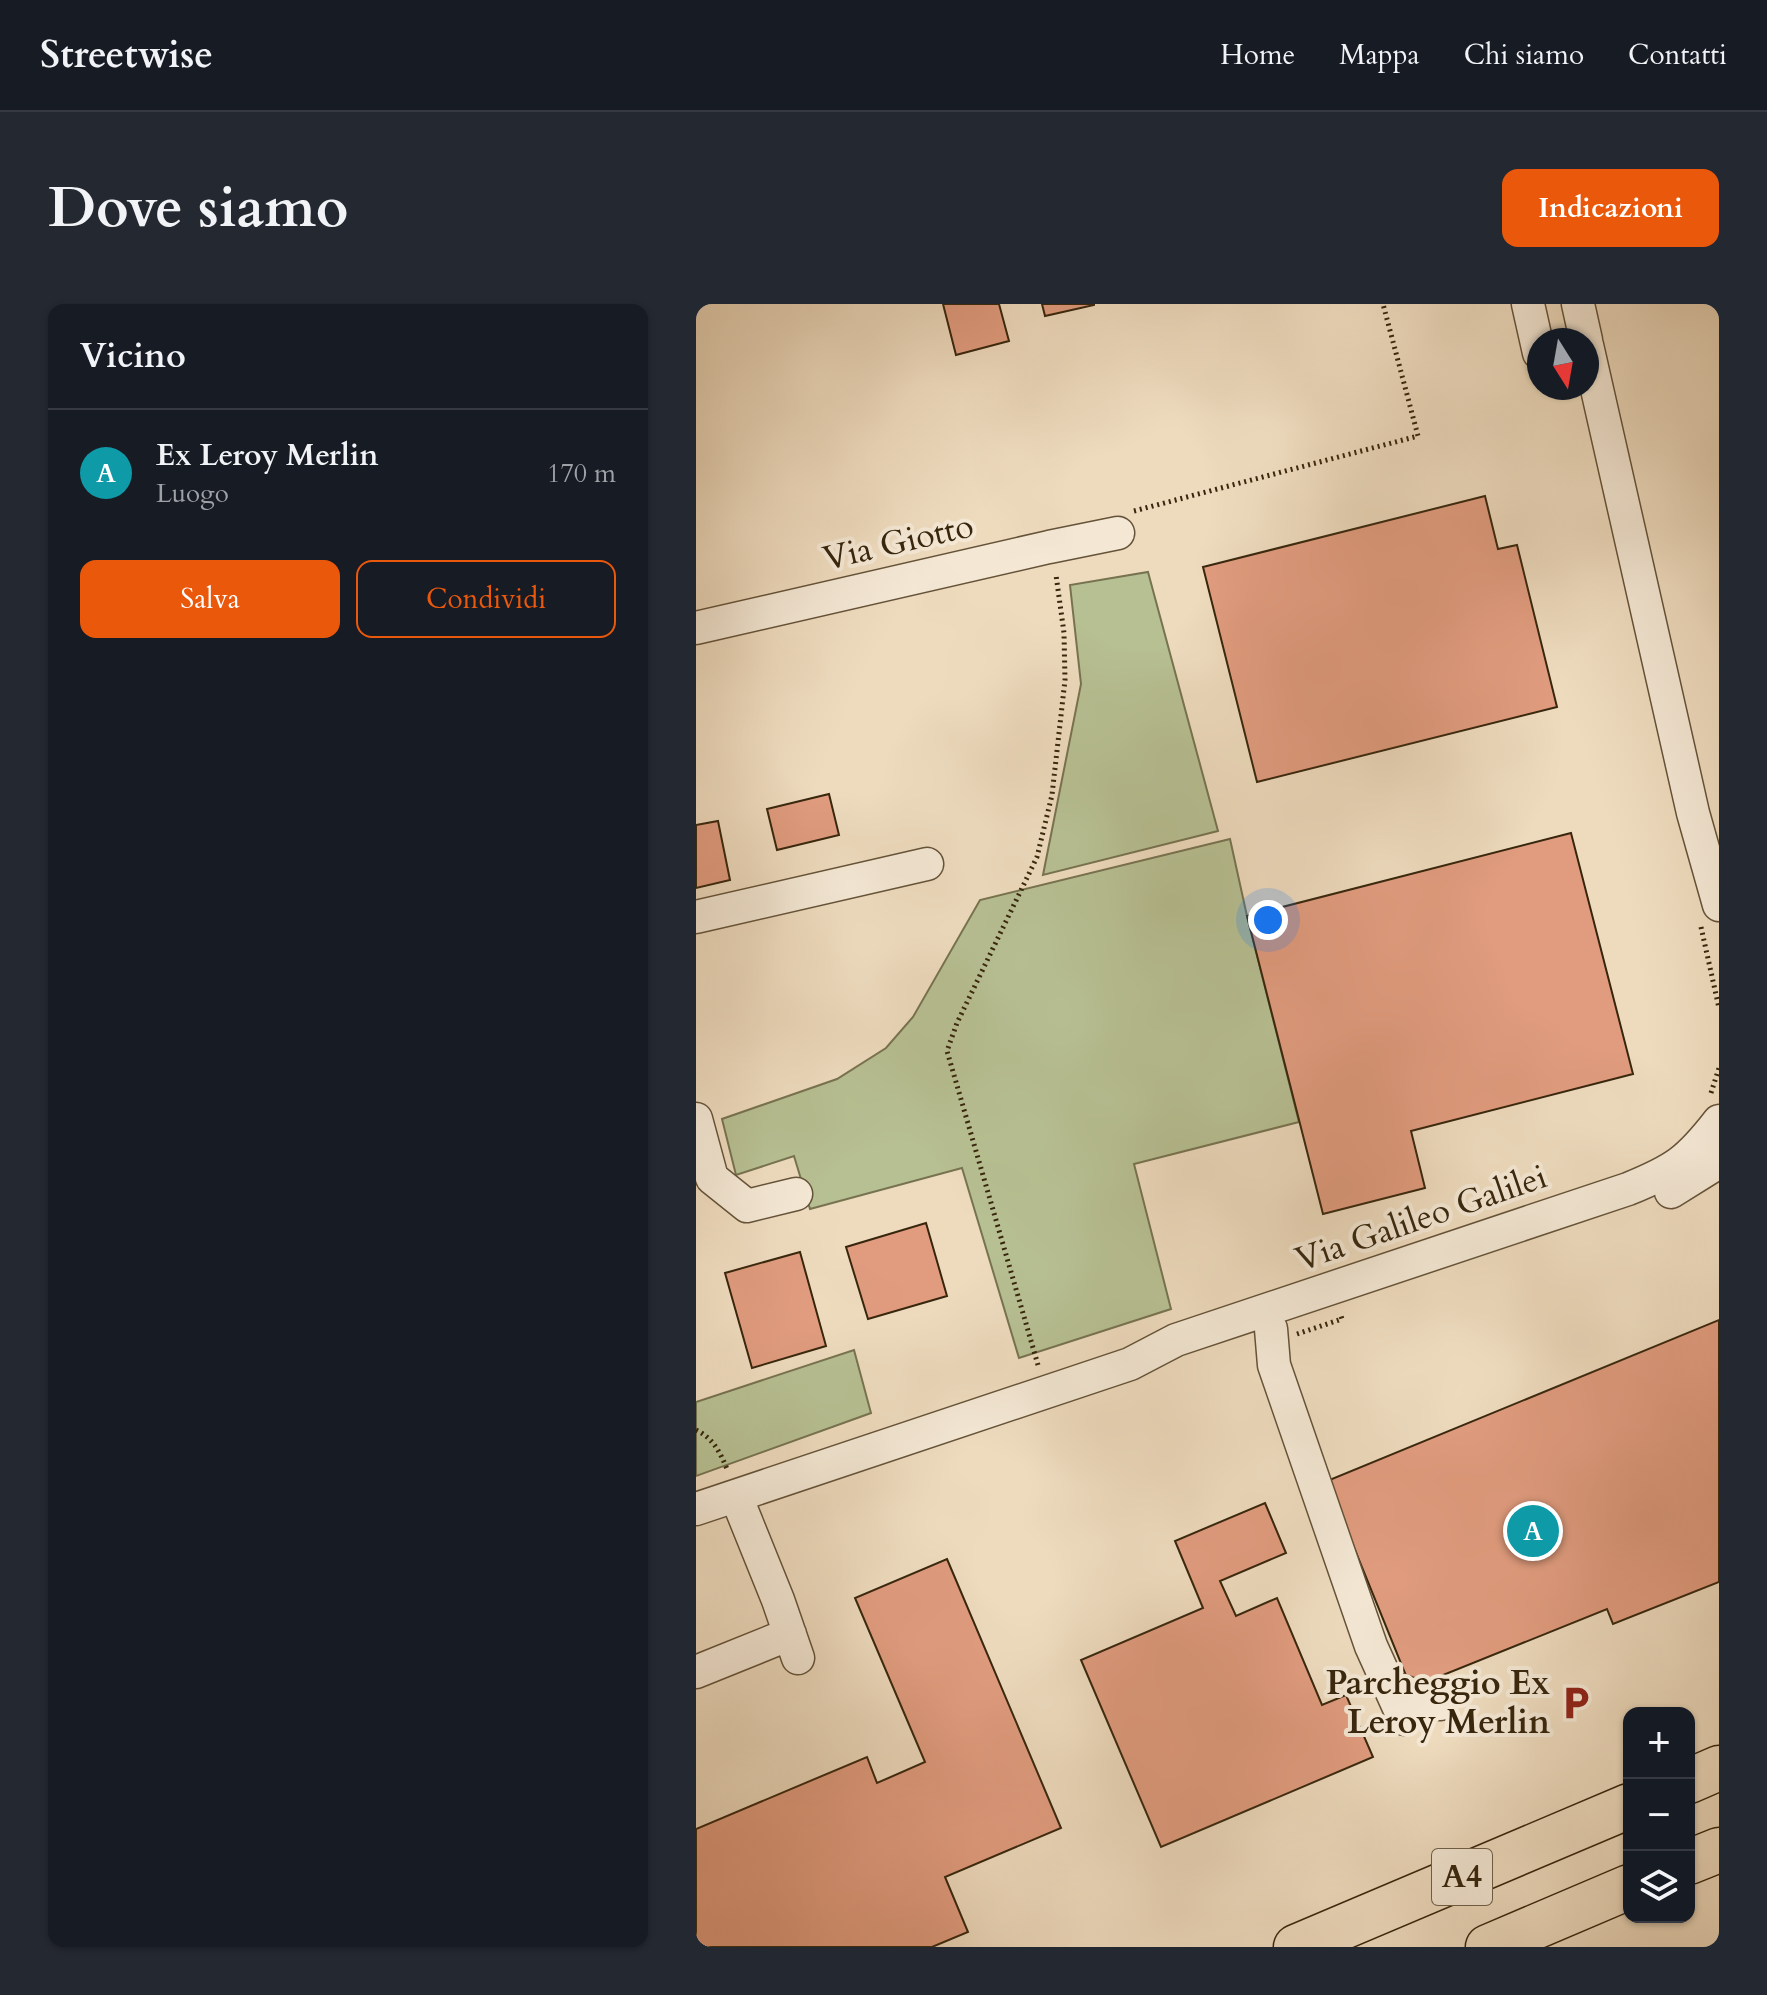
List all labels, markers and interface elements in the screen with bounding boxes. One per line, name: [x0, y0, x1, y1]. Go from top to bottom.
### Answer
text: Streetwise: [40, 29, 213, 81]
text: Home: [1220, 36, 1295, 74]
text: Mappa: [1339, 36, 1420, 74]
text: Chi siamo: [1464, 36, 1584, 74]
text: Contatti: [1628, 36, 1727, 74]
button: Indicazioni: [1502, 169, 1719, 247]
text: Dove siamo: [48, 171, 349, 246]
north arrow: [1527, 328, 1599, 400]
text: Vicino: [80, 333, 186, 379]
text: Ex Leroy Merlin: [156, 435, 379, 476]
text: A: [96, 456, 116, 491]
text: 170 m: [547, 456, 616, 491]
text: Luogo: [156, 476, 229, 511]
street label: Via Giotto: [818, 502, 978, 582]
button: Salva: [80, 560, 340, 638]
button: Condividi: [356, 560, 616, 638]
your location: [1248, 900, 1288, 940]
street label: Via Galileo Galilei: [1289, 1153, 1553, 1283]
pin: A: [1507, 1501, 1559, 1561]
place label: Parcheggio Ex Leroy Merlin: [1326, 1660, 1551, 1745]
parking icon: Parcheggio Ex Leroy Merlin: [1557, 1684, 1595, 1722]
map controls: [1623, 1707, 1695, 1923]
button: +: [1623, 1707, 1695, 1779]
button: −: [1623, 1779, 1695, 1851]
road number: A4: [1432, 1849, 1492, 1905]
button: layers: [1623, 1851, 1695, 1923]

